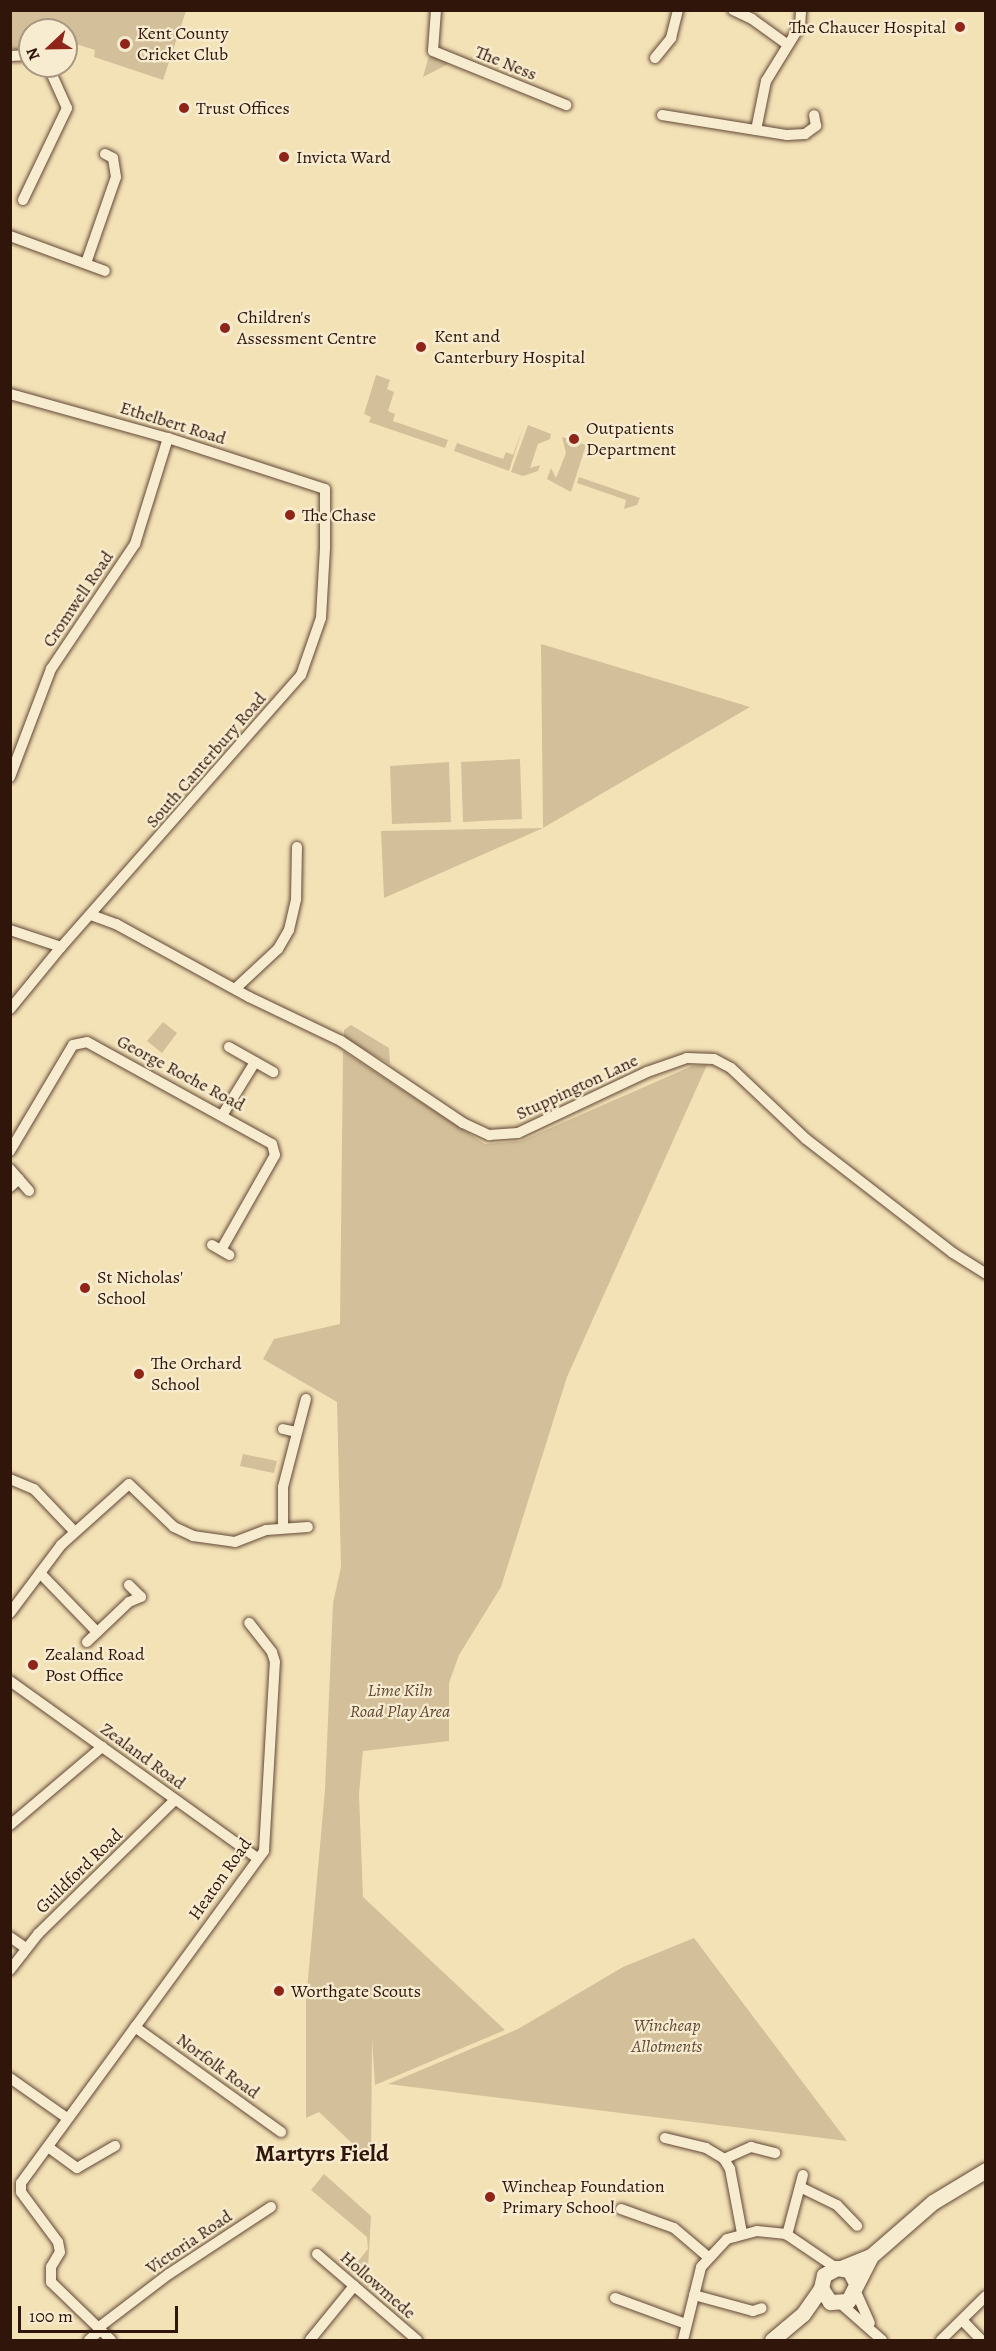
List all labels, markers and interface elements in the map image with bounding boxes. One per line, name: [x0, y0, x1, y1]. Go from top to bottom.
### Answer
place label: The Chaucer Hospital: [789, 16, 946, 38]
north arrow: [18, 18, 78, 78]
marker: The Chaucer Hospital: [951, 18, 969, 36]
place label: Kent County Cricket Club: [137, 23, 229, 66]
marker: Kent County Cricket Club: [118, 37, 132, 51]
street label: The Ness: [472, 41, 540, 85]
text: N: [21, 44, 46, 64]
place label: Trust Offices: [196, 97, 290, 119]
marker: Trust Offices: [177, 101, 191, 115]
place label: Invicta Ward: [296, 146, 391, 168]
marker: Invicta Ward: [277, 150, 291, 164]
place label: Children's Assessment Centre: [237, 307, 376, 350]
marker: Children's Assessment Centre: [218, 321, 232, 335]
place label: Kent and Canterbury Hospital: [434, 326, 585, 368]
marker: Kent and Canterbury Hospital: [412, 338, 430, 356]
street label: Ethelbert Road: [117, 397, 229, 449]
place label: Outpatients Department: [586, 418, 676, 460]
marker: Outpatients Department: [567, 432, 581, 446]
place label: The Chase: [302, 504, 376, 526]
marker: The Chase: [283, 508, 297, 522]
street label: Cromwell Road: [38, 547, 118, 651]
street label: South Canterbury Road: [141, 688, 271, 832]
street label: George Roche Road: [113, 1030, 249, 1116]
street label: Stuppington Lane: [513, 1049, 641, 1125]
place label: St Nicholas' School: [97, 1267, 183, 1310]
marker: St Nicholas' School: [78, 1281, 92, 1295]
place label: The Orchard School: [151, 1353, 242, 1396]
marker: The Orchard School: [132, 1367, 146, 1381]
place label: Zealand Road Post Office: [45, 1644, 145, 1686]
marker: Zealand Road Post Office: [26, 1658, 40, 1672]
park label: Lime Kiln Road Play Area: [350, 1680, 450, 1722]
street label: Zealand Road: [96, 1718, 190, 1794]
street label: Guildford Road: [31, 1824, 127, 1918]
street label: Heaton Road: [184, 1834, 256, 1924]
place label: Worthgate Scouts: [291, 1980, 421, 2002]
marker: Worthgate Scouts: [272, 1984, 286, 1998]
park label: Wincheap Allotments: [632, 2015, 702, 2058]
street label: Norfolk Road: [172, 2029, 264, 2103]
district label: Martyrs Field: [255, 2140, 389, 2168]
place label: Wincheap Foundation Primary School: [502, 2176, 665, 2218]
marker: Wincheap Foundation Primary School: [483, 2190, 497, 2204]
street label: Victoria Road: [142, 2205, 236, 2279]
street label: Hollowmede: [336, 2246, 420, 2324]
scale bar: [21, 2294, 182, 2332]
text: 100 m: [29, 2304, 73, 2328]

